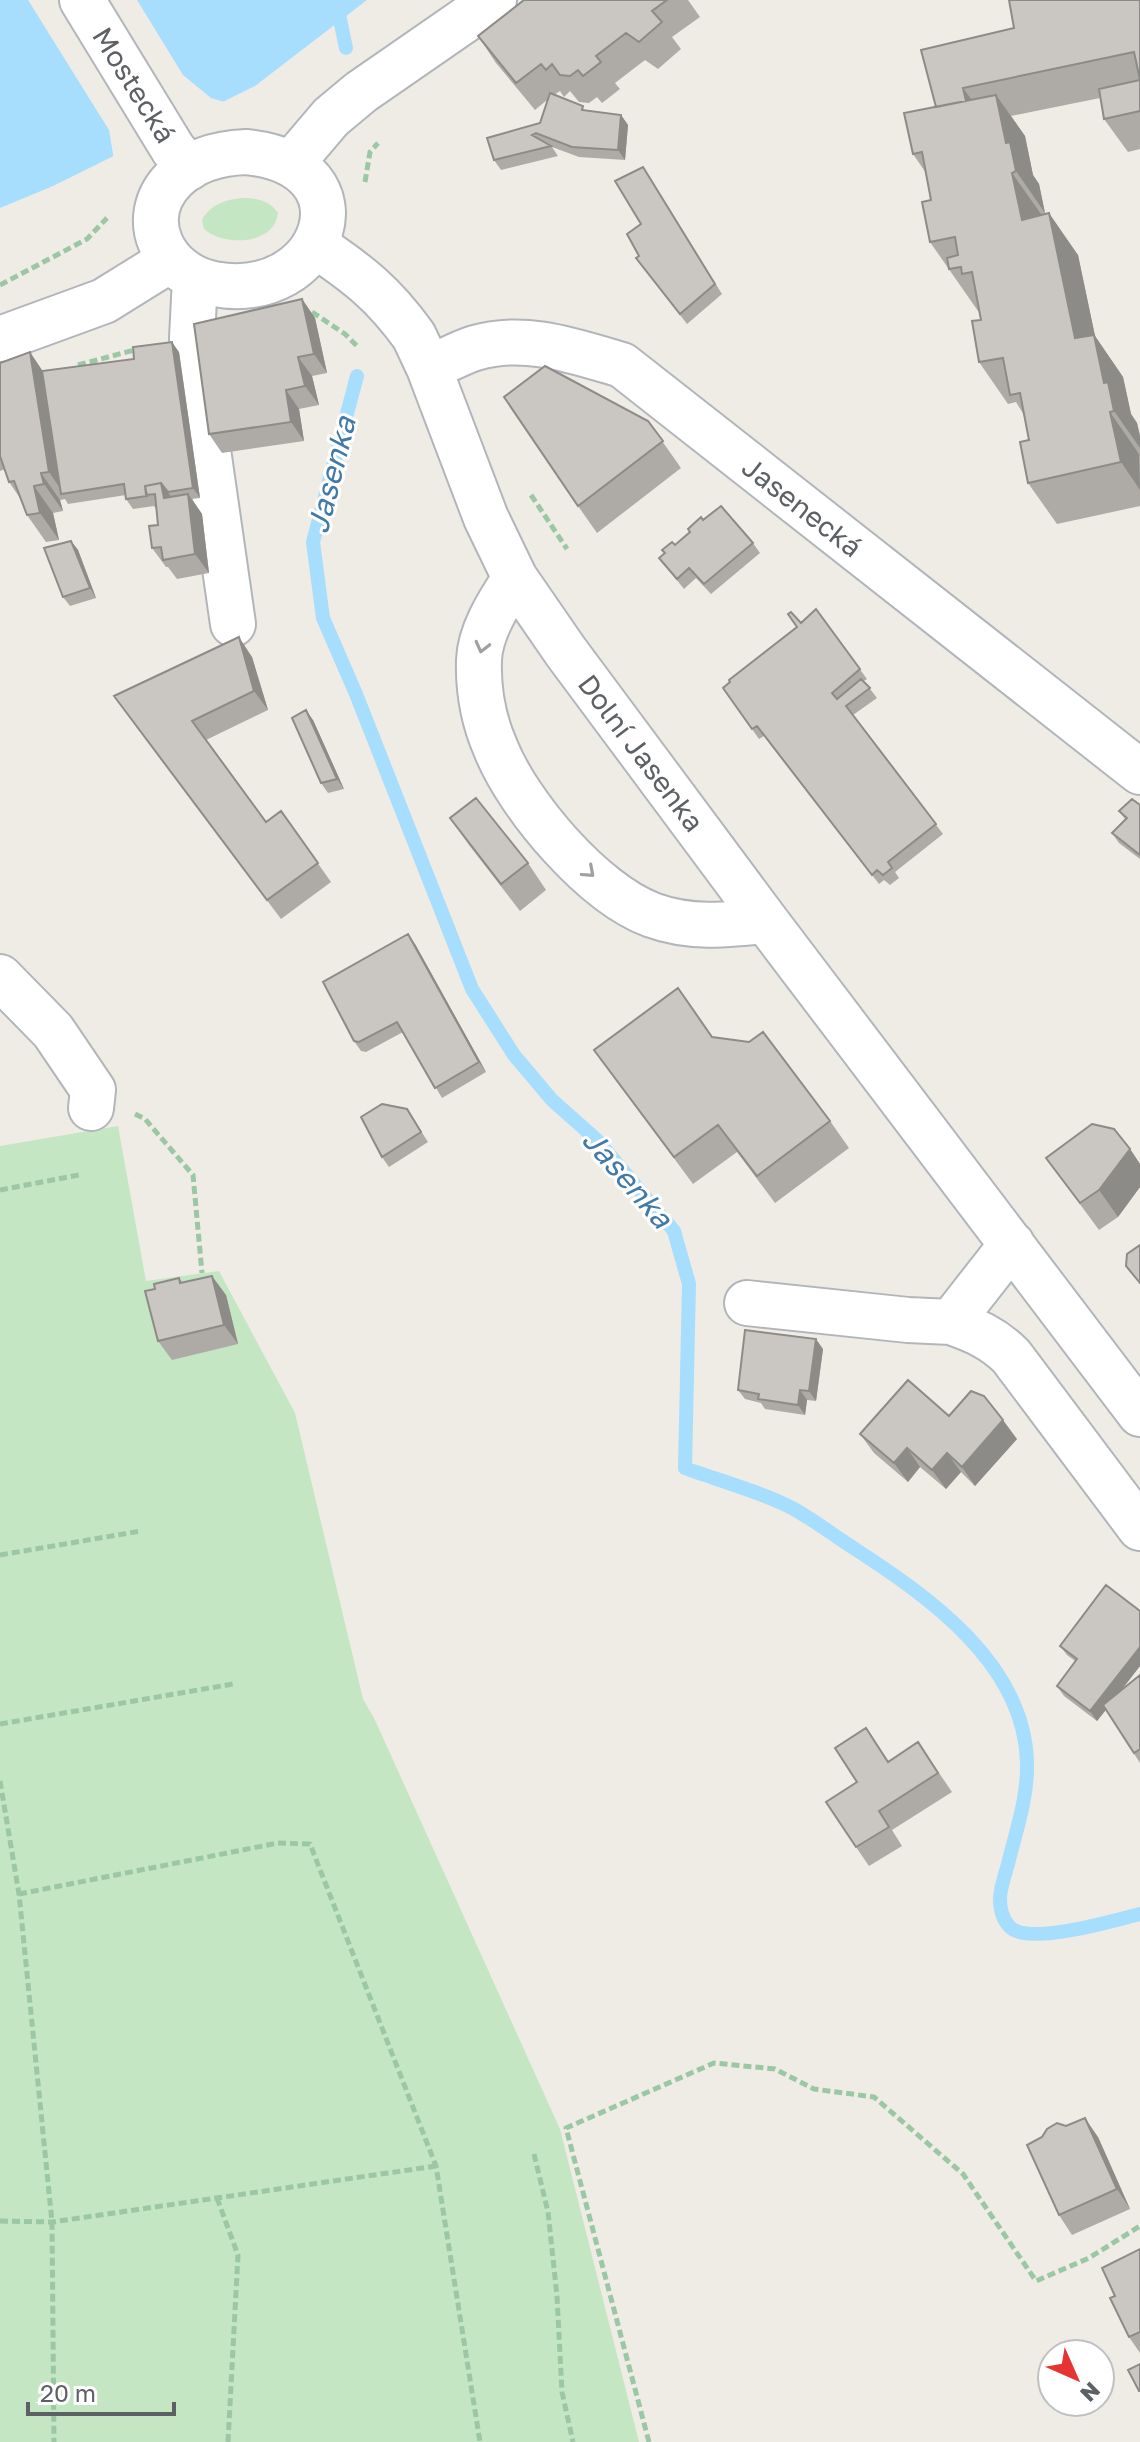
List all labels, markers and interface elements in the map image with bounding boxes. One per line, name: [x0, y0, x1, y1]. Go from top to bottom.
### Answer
street label: Mostecká: [86, 21, 183, 149]
water label: Jasenka: [299, 412, 363, 537]
street label: Jasenecká: [736, 450, 869, 563]
one-way arrow: [474, 640, 491, 654]
street label: Dolní Jasenka: [572, 668, 711, 838]
one-way arrow: [579, 863, 594, 877]
water label: Jasenka: [575, 1122, 681, 1236]
north arrow: [1036, 2338, 1116, 2418]
scale bar: [28, 2366, 174, 2416]
text: N: [1075, 2377, 1106, 2408]
text: 20 m: [40, 2378, 96, 2407]

